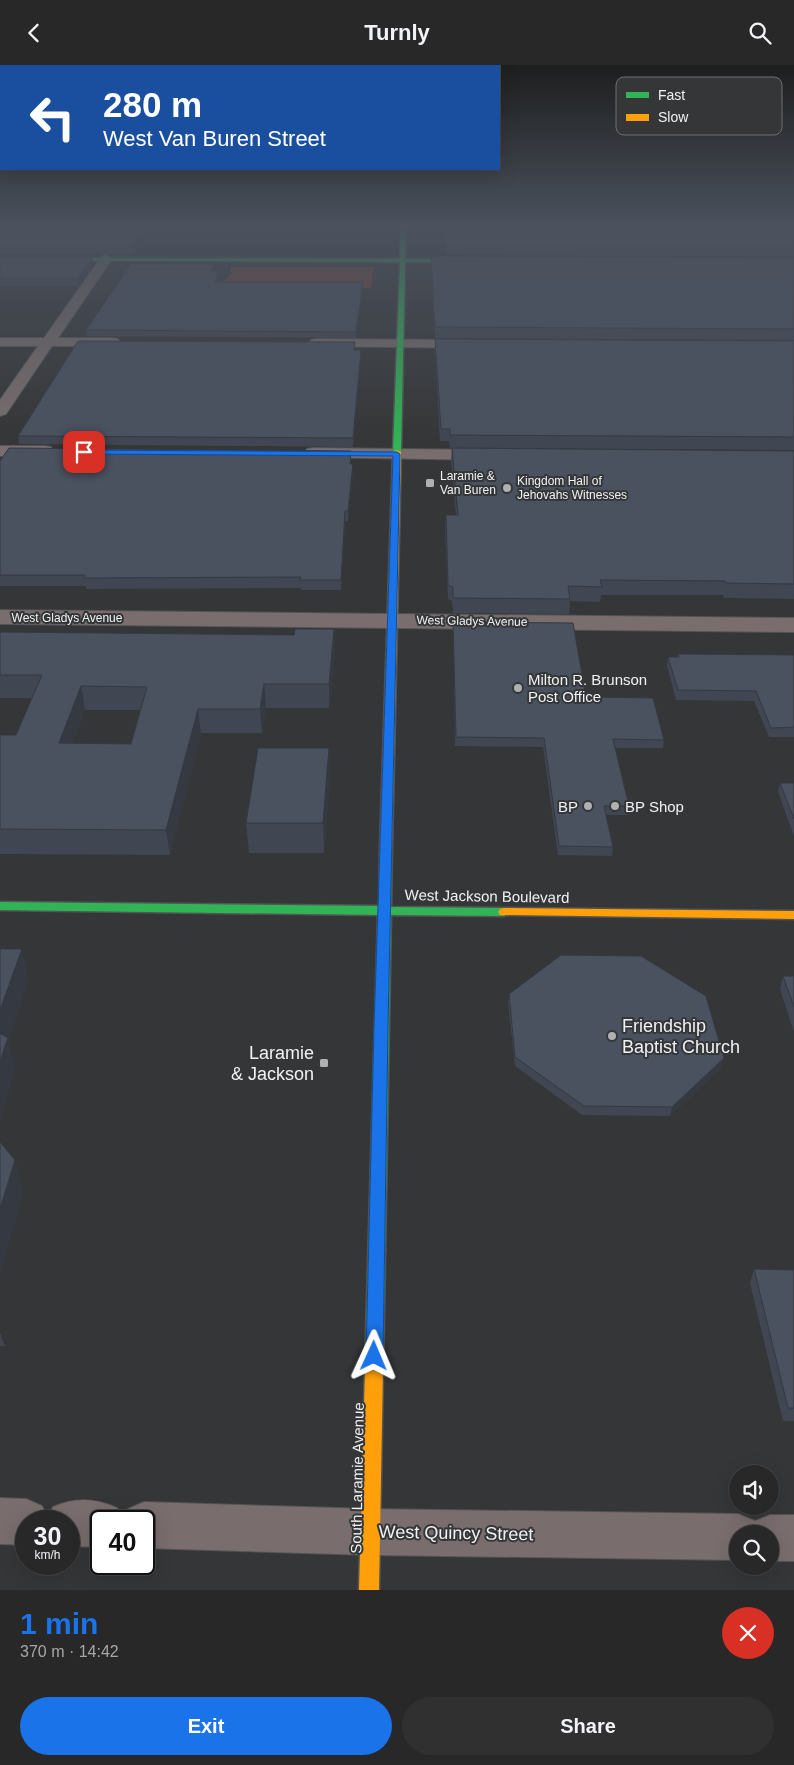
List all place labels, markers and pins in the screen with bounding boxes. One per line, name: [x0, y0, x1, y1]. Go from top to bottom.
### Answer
pin: [63, 431, 105, 473]
place label: Laramie & Van Buren: [440, 469, 496, 497]
place label: Kingdom Hall of Jehovahs Witnesses: [517, 474, 627, 502]
marker: Laramie & Van Buren: [424, 477, 436, 489]
marker: Kingdom Hall of Jehovahs Witnesses: [501, 482, 513, 494]
place label: Milton R. Brunson Post Office: [528, 671, 647, 705]
marker: Milton R. Brunson Post Office: [512, 682, 524, 694]
place label: BP: [558, 798, 578, 815]
place label: BP Shop: [625, 798, 684, 815]
marker: BP: [582, 800, 594, 812]
marker: BP Shop: [609, 800, 621, 812]
place label: Friendship Baptist Church: [622, 1016, 740, 1057]
marker: Friendship Baptist Church: [606, 1030, 618, 1042]
place label: Laramie & Jackson: [231, 1043, 314, 1084]
marker: Laramie & Jackson: [318, 1057, 330, 1069]

